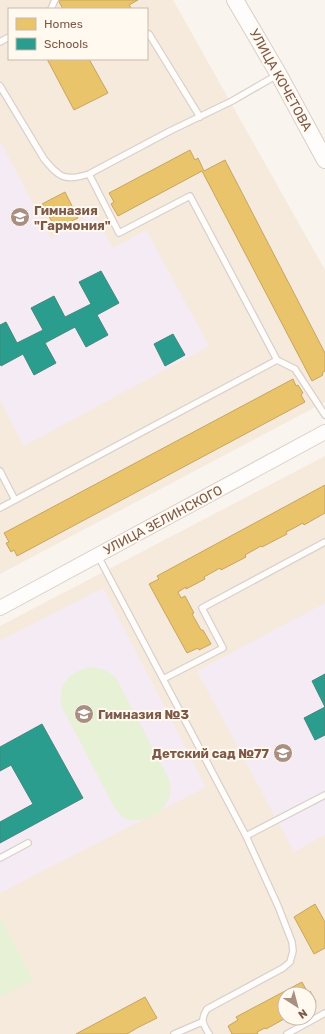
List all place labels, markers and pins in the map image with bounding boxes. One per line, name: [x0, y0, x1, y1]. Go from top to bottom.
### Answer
place label: Гимназия "Гармония": [34, 203, 111, 233]
school or university icon: Гимназия "Гармония": [9, 206, 31, 228]
school or university icon: Гимназия №3: [73, 703, 95, 725]
place label: Гимназия №3: [98, 707, 189, 722]
school or university icon: Детский сад №77: [272, 742, 294, 764]
place label: Детский сад №77: [152, 746, 270, 761]

